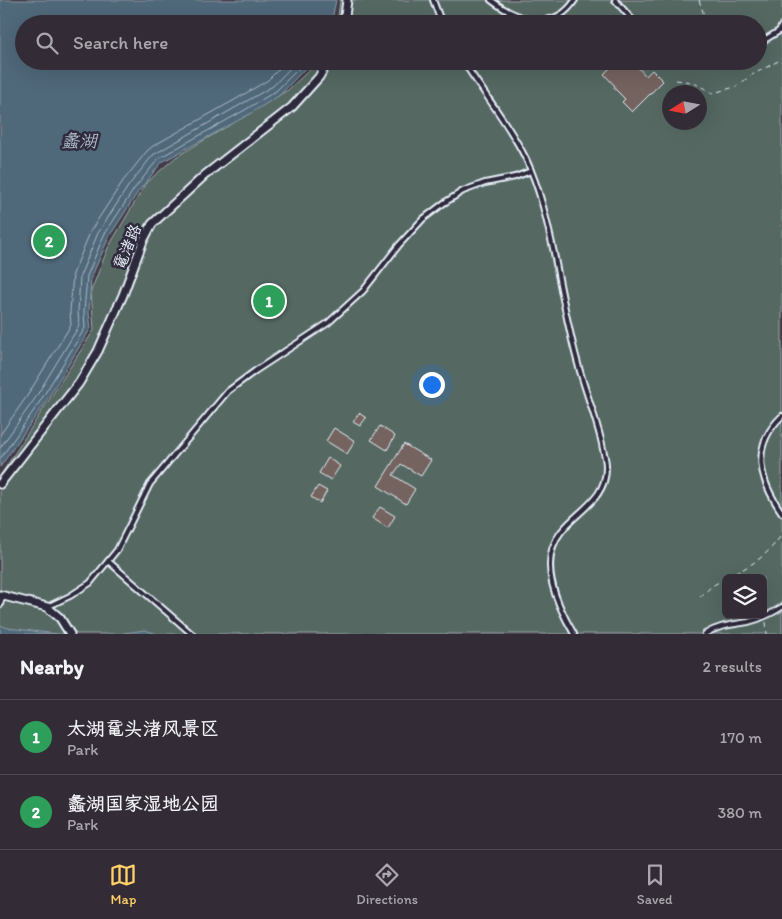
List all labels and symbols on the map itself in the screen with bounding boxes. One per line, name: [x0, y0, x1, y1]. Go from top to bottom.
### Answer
north arrow: [662, 85, 707, 130]
water label: 蠡湖: [61, 130, 99, 152]
street label: 鼋渚路: [109, 221, 145, 273]
pin: 2: [33, 222, 65, 260]
pin: 1: [253, 282, 285, 320]
your location: [419, 372, 445, 398]

